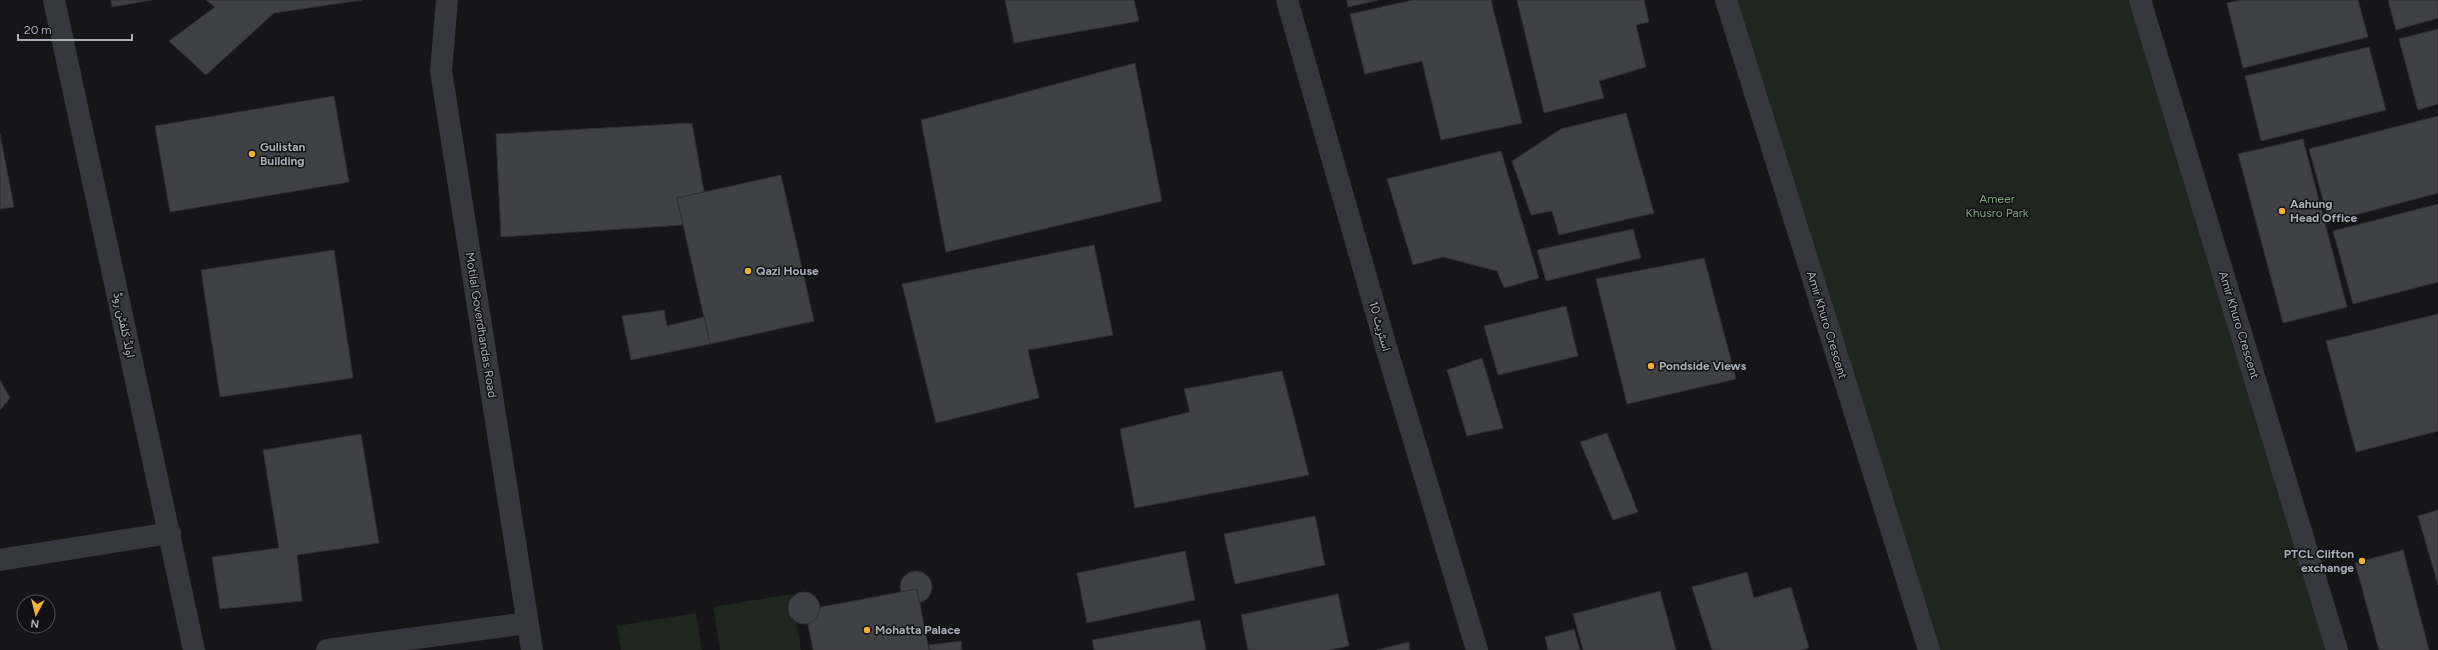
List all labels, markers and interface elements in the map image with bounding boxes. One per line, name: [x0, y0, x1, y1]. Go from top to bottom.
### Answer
scale bar: [18, 16, 132, 42]
text: 20 m: [24, 23, 52, 37]
place label: Gulistan Building: [260, 140, 306, 168]
marker: Gulistan Building: [247, 149, 257, 159]
park label: Ameer Khusro Park: [1965, 192, 2029, 220]
place label: Aahung Head Office: [2290, 197, 2358, 225]
marker: Aahung Head Office: [2277, 206, 2287, 216]
street label: Motilal Goverdhandas Road: [463, 251, 499, 399]
place label: Qazi House: [756, 264, 819, 278]
marker: Qazi House: [743, 266, 753, 276]
street label: Amir Khuro Crescent: [1804, 269, 1850, 381]
street label: Amir Khuro Crescent: [2216, 269, 2262, 381]
street label: اولڈ کلفٹن روڈ: [109, 291, 138, 359]
street label: اسٹریٹ 10: [1365, 299, 1394, 353]
place label: Pondside Views: [1659, 359, 1747, 373]
marker: Pondside Views: [1646, 361, 1656, 371]
place label: PTCL Clifton exchange: [2284, 547, 2354, 575]
marker: PTCL Clifton exchange: [2357, 556, 2367, 566]
north arrow: [16, 594, 56, 634]
text: N: [30, 616, 40, 630]
place label: Mohatta Palace: [875, 623, 961, 637]
marker: Mohatta Palace: [862, 625, 872, 635]

